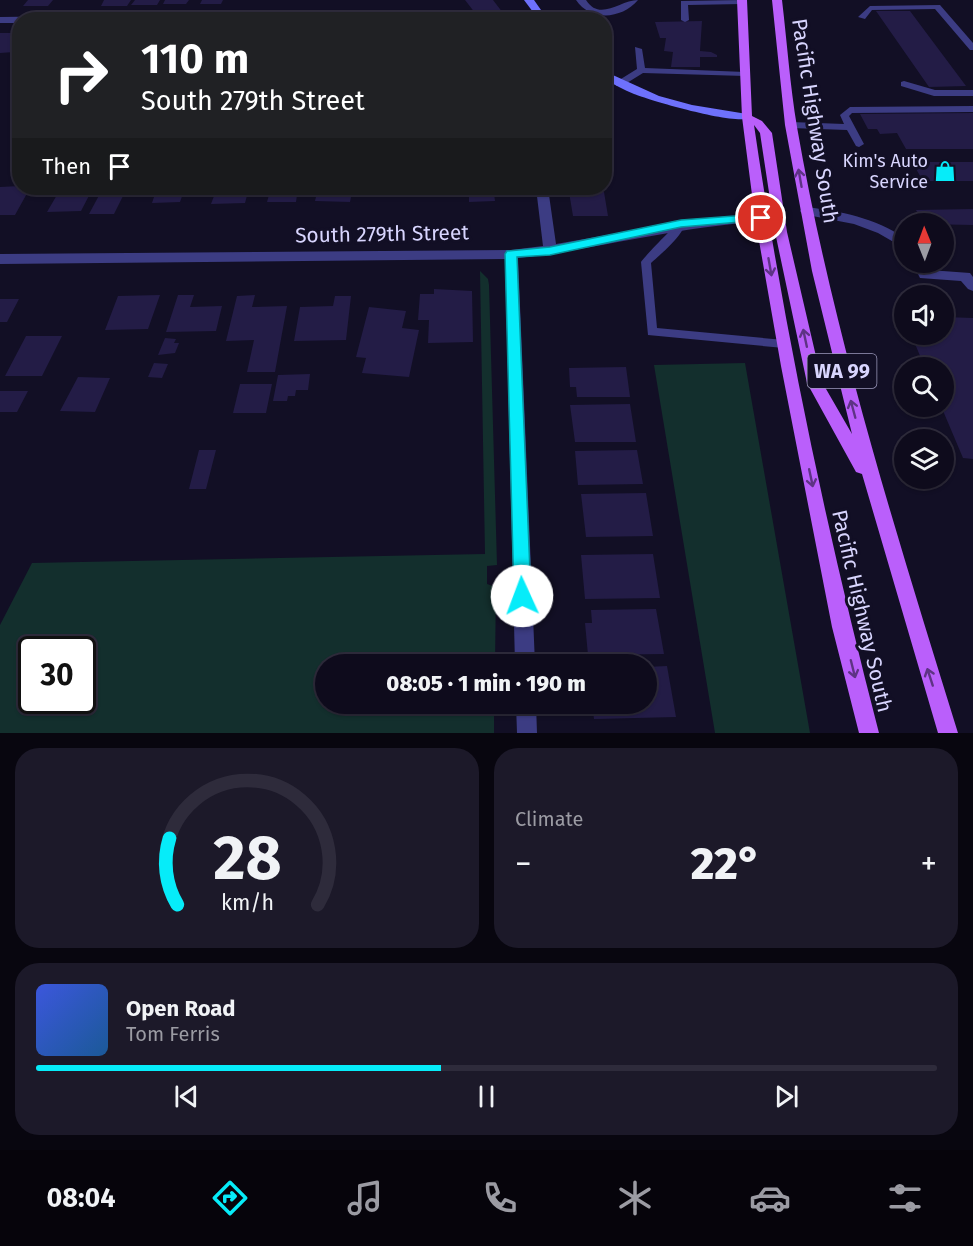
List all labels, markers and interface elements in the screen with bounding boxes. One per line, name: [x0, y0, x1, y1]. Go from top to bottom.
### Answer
street label: Pacific Highway South: [786, 17, 844, 225]
text: 110 m: [141, 34, 249, 84]
icon: right: [42, 36, 120, 114]
text: South 279th Street: [141, 85, 365, 117]
icon: arrive: [103, 150, 136, 183]
place label: Kim's Auto Service: [843, 150, 928, 193]
text: Then: [42, 153, 91, 180]
shop icon: Kim's Auto Service: [933, 159, 957, 183]
one-way arrow: [794, 169, 805, 189]
pin: [735, 192, 786, 243]
icon: arrive: [744, 201, 777, 234]
north arrow: [894, 213, 954, 273]
map controls: [894, 213, 954, 489]
street label: South 279th Street: [295, 219, 470, 249]
one-way arrow: [765, 256, 776, 276]
button: sound: [894, 285, 954, 345]
one-way arrow: [798, 329, 810, 348]
road number: WA 99: [808, 354, 876, 388]
button: search: [894, 357, 954, 417]
one-way arrow: [846, 400, 858, 419]
button: layers: [894, 429, 954, 489]
one-way arrow: [806, 468, 817, 488]
street label: Pacific Highway South: [826, 507, 898, 715]
position arrow: [490, 564, 554, 628]
speed limit sign: 30: [18, 636, 96, 714]
one-way arrow: [847, 659, 859, 678]
one-way arrow: [924, 668, 935, 687]
text: 08:05 · 1 min · 190 m: [386, 670, 586, 697]
text: Climate: [515, 807, 583, 831]
text: 28: [213, 821, 281, 896]
text: 22°: [691, 837, 761, 891]
text: −: [515, 844, 532, 884]
text: +: [921, 844, 937, 884]
text: km/h: [220, 890, 274, 916]
text: Open Road: [126, 995, 236, 1022]
text: Tom Ferris: [126, 1022, 220, 1046]
icon: previous: [170, 1080, 203, 1113]
icon: pause: [470, 1080, 503, 1113]
icon: next: [770, 1080, 803, 1113]
icon: directions: [209, 1177, 251, 1219]
icon: music: [344, 1177, 386, 1219]
icon: phone: [479, 1177, 521, 1219]
icon: climate: [614, 1177, 656, 1219]
icon: car: [749, 1177, 791, 1219]
icon: filters: [884, 1177, 926, 1219]
text: 08:04: [47, 1182, 116, 1214]

